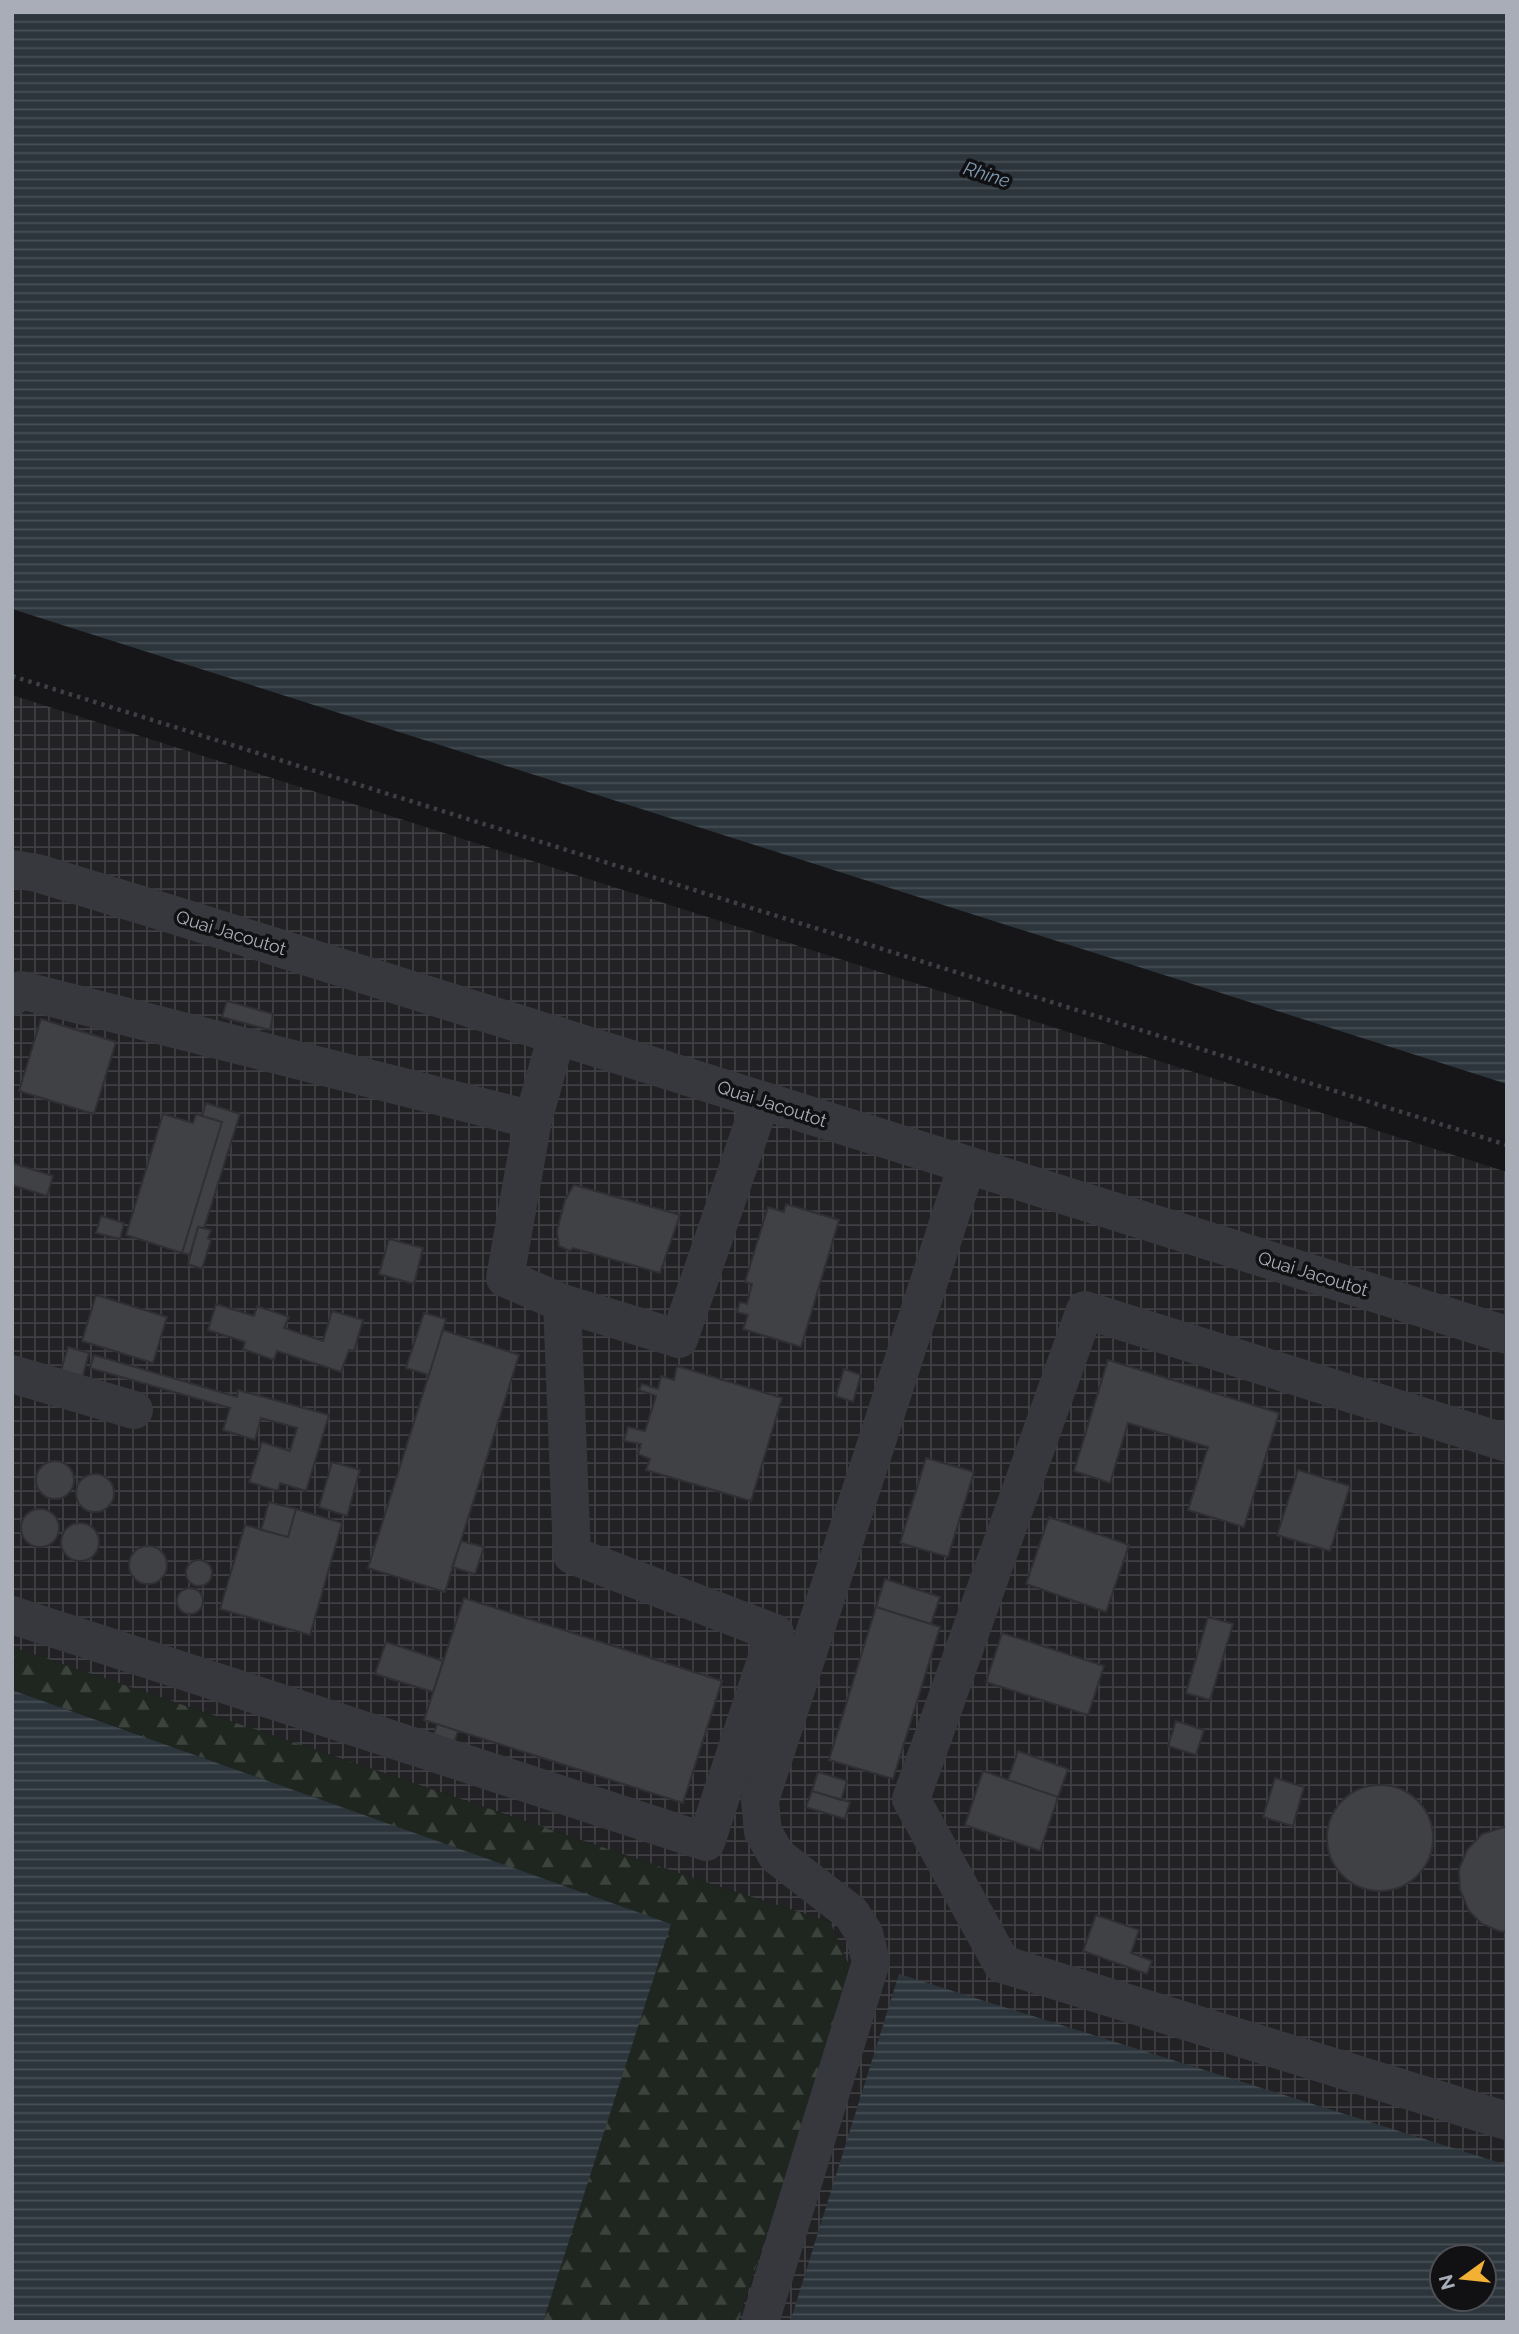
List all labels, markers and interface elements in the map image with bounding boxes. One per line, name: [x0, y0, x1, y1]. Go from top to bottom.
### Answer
water label: Rhine: [961, 157, 1013, 191]
street label: Quai Jacoutot: [174, 906, 289, 959]
street label: Quai Jacoutot: [715, 1076, 830, 1131]
street label: Quai Jacoutot: [1256, 1247, 1371, 1300]
north arrow: [1428, 2243, 1498, 2313]
text: N: [1434, 2273, 1459, 2292]

